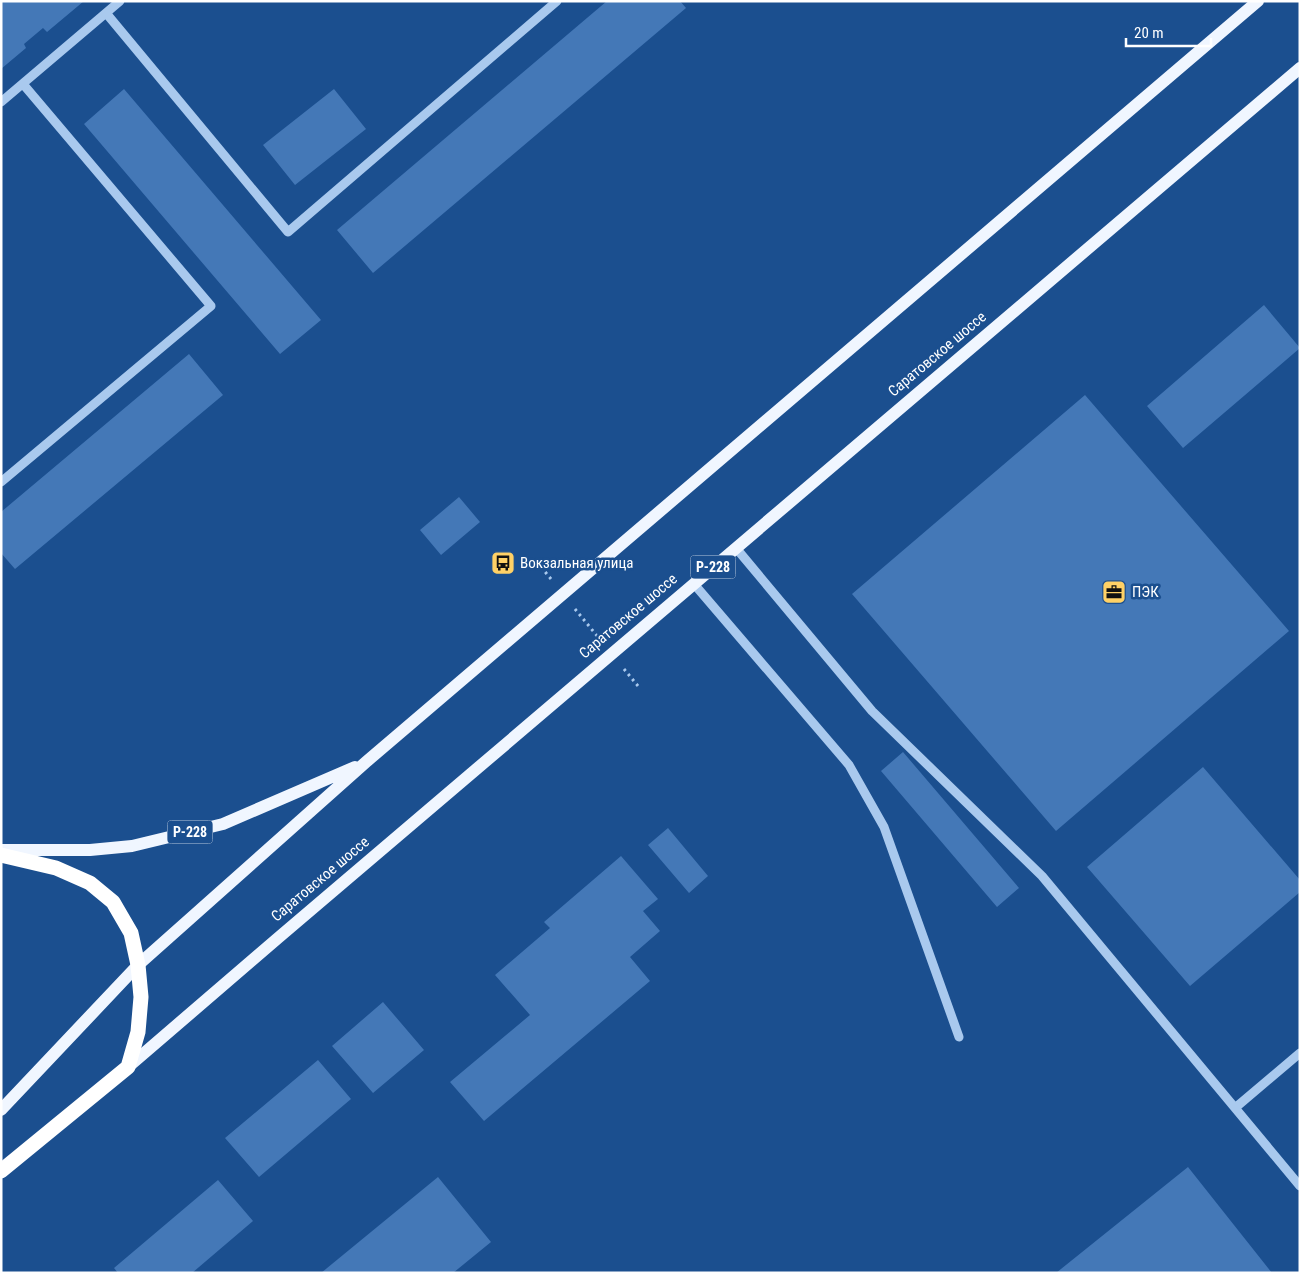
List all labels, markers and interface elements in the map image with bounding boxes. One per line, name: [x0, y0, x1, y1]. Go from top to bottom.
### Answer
scale bar: [1126, 15, 1211, 47]
text: 20 m: [1134, 24, 1164, 42]
street label: Саратовское шоссе: [884, 308, 990, 400]
bus stop icon: Вокзальная улица: [490, 550, 516, 576]
place label: Вокзальная улица: [520, 554, 633, 572]
road number: Р-228: [690, 556, 736, 578]
street label: Саратовское шоссе: [575, 570, 681, 662]
office icon: ПЭК: [1101, 579, 1127, 605]
place label: ПЭК: [1132, 583, 1159, 601]
road number: Р-228: [168, 820, 212, 844]
street label: Саратовское шоссе: [267, 833, 373, 925]

